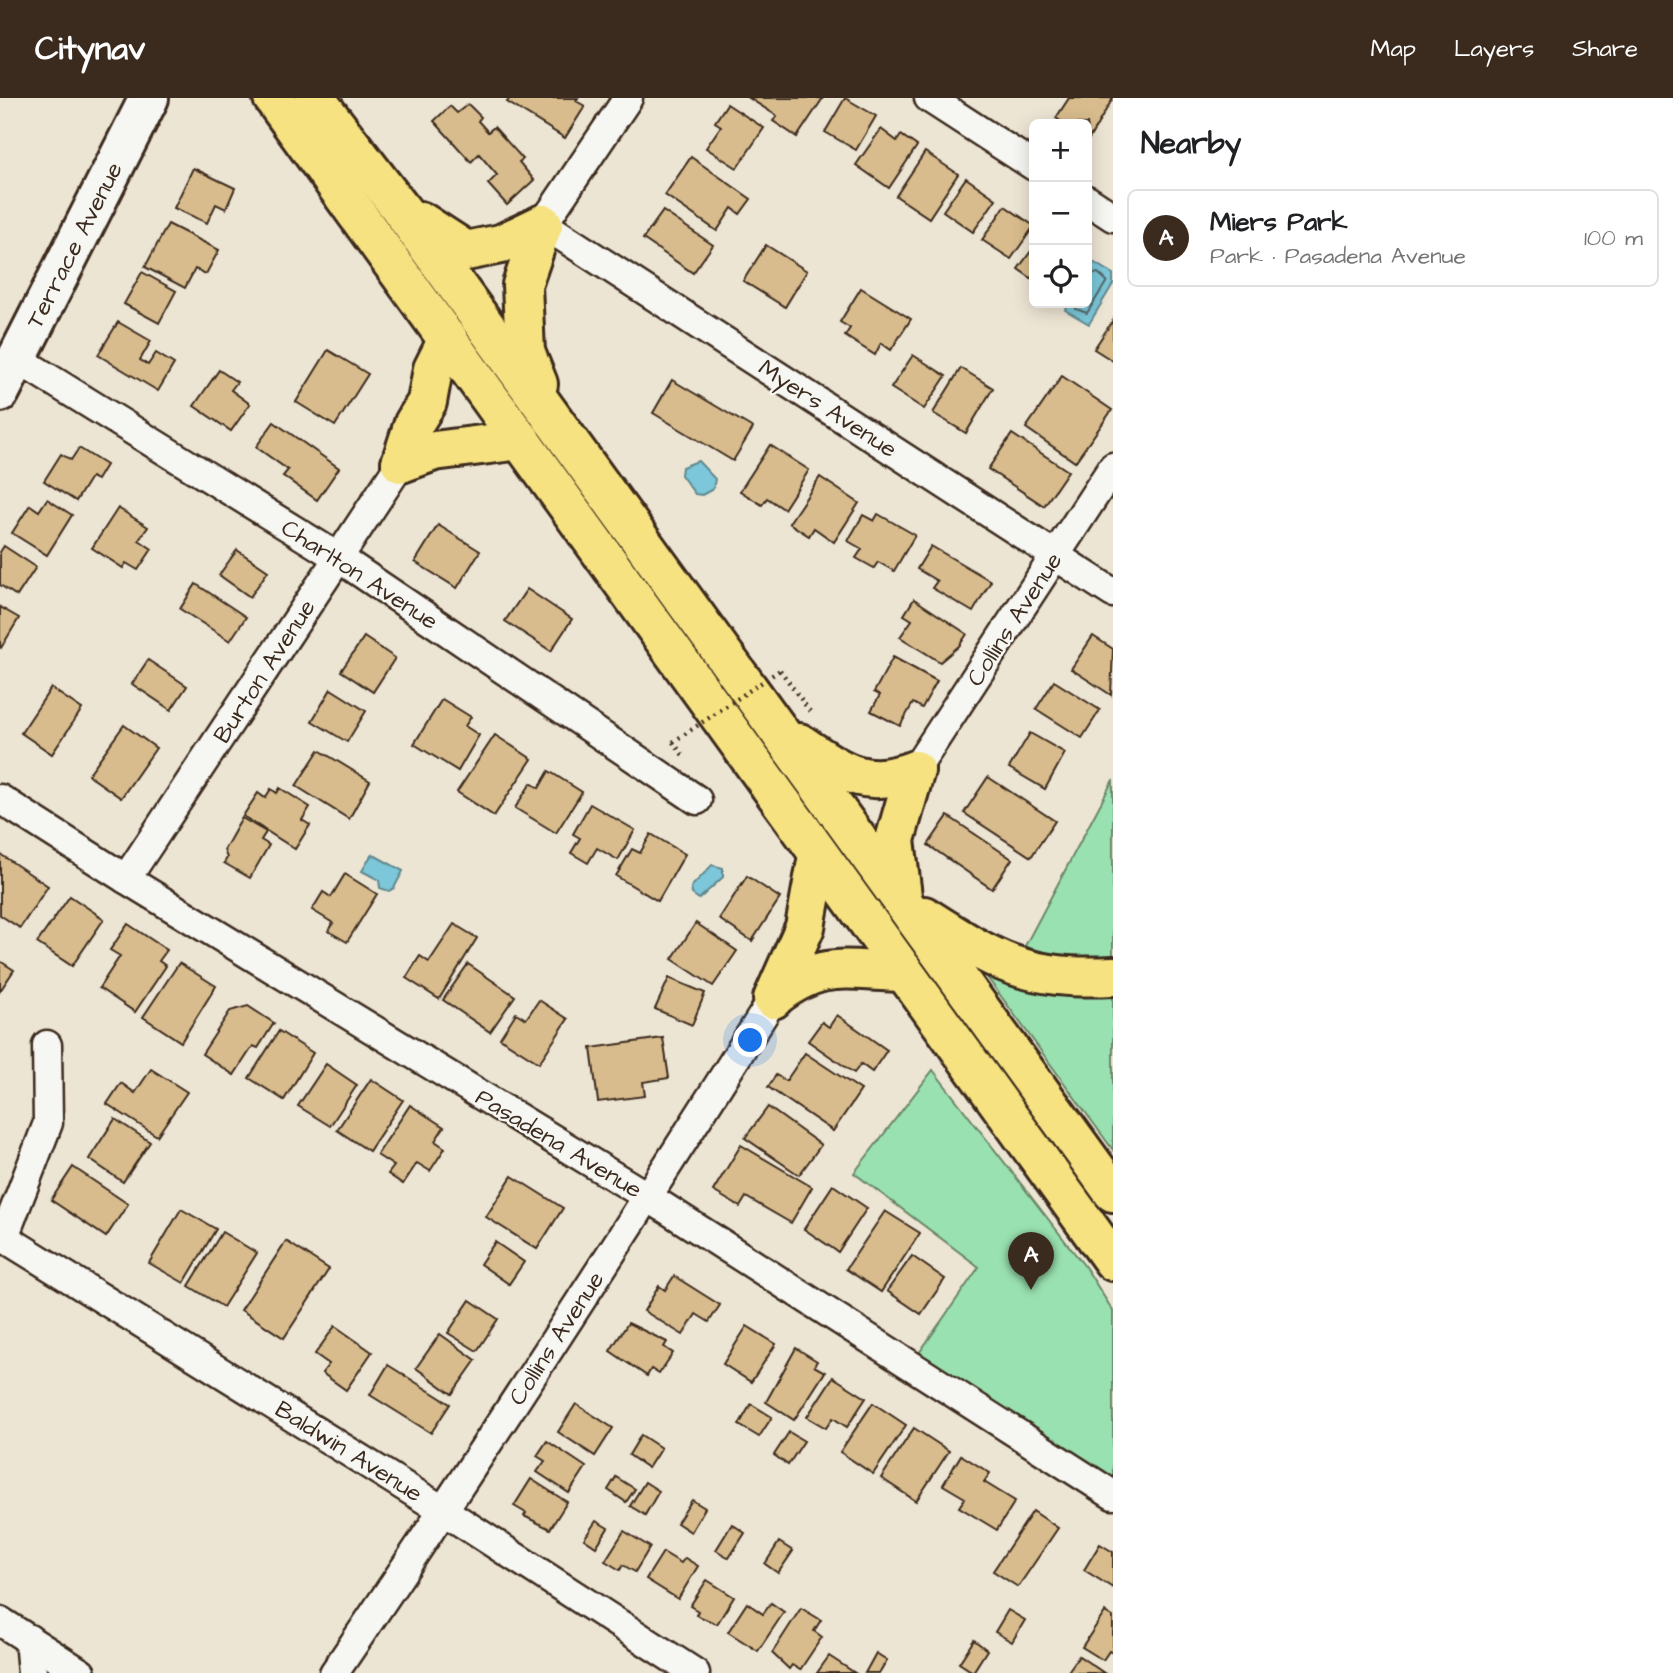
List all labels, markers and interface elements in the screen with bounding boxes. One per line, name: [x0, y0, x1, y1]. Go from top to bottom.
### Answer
text: Citynav: [35, 26, 145, 72]
text: Map: [1371, 32, 1416, 66]
text: Layers: [1454, 32, 1534, 66]
text: Share: [1572, 32, 1638, 66]
map controls: [1029, 119, 1092, 308]
button: +: [1029, 119, 1092, 182]
text: Nearby: [1141, 123, 1241, 165]
street label: Terrace Avenue: [18, 156, 131, 334]
button: −: [1029, 182, 1092, 245]
text: Miers Park: [1210, 204, 1347, 240]
text: A: [1159, 222, 1173, 254]
text: 100 m: [1584, 222, 1643, 254]
text: Park · Pasadena Avenue: [1210, 240, 1466, 272]
button: locate: [1029, 245, 1092, 308]
street label: Myers Avenue: [751, 351, 903, 467]
street label: Charlton Avenue: [274, 511, 445, 638]
street label: Collins Avenue: [959, 546, 1071, 693]
street label: Burton Avenue: [206, 593, 324, 750]
your location: [733, 1023, 767, 1057]
street label: Pasadena Avenue: [469, 1081, 648, 1207]
pin: A: [1008, 1232, 1054, 1290]
street label: Collins Avenue: [501, 1265, 613, 1412]
street label: Baldwin Avenue: [268, 1393, 429, 1511]

